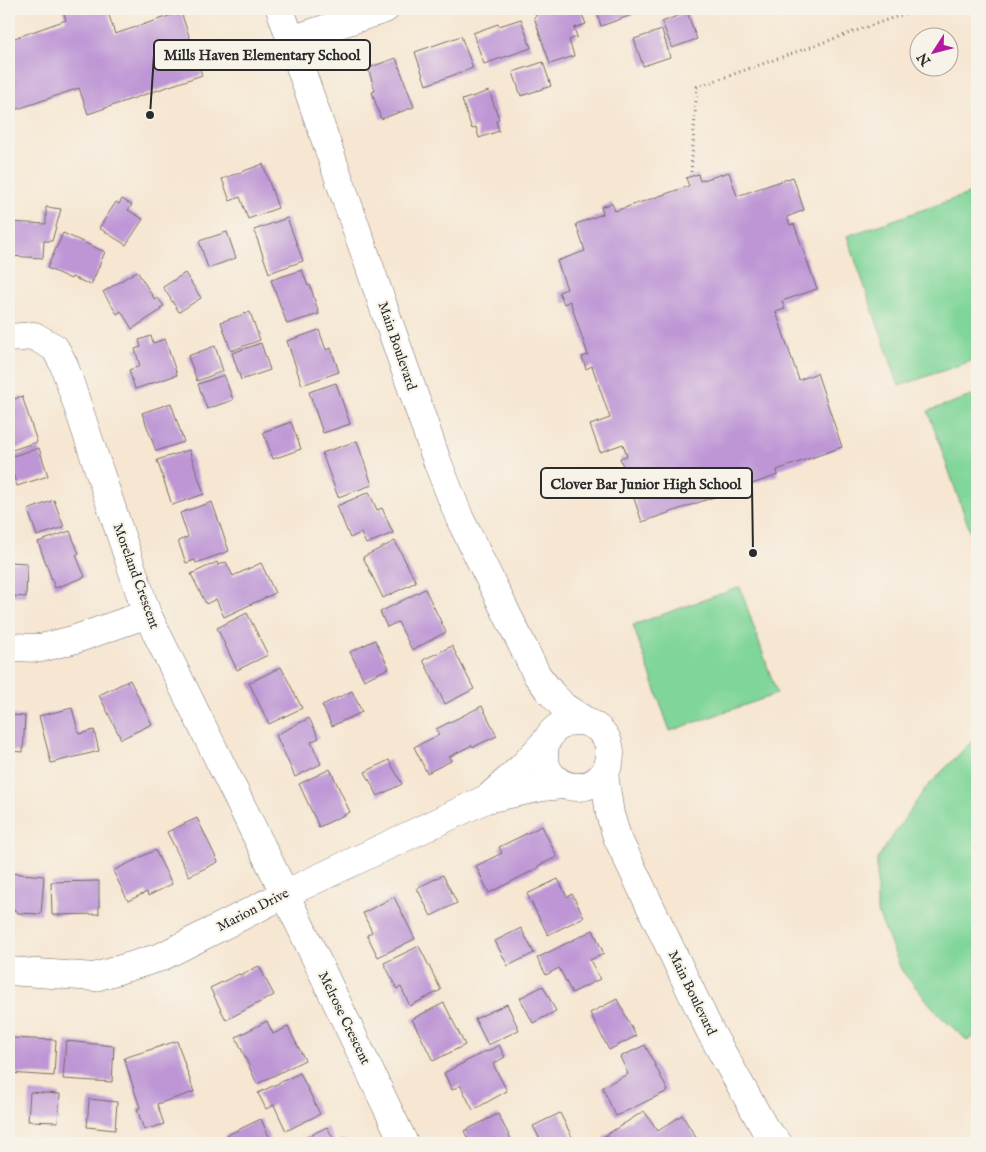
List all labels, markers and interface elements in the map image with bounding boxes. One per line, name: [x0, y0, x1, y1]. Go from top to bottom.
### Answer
north arrow: [908, 28, 958, 78]
callout: Mills Haven Elementary School: [154, 40, 370, 70]
text: Mills Haven Elementary School: [164, 46, 361, 65]
text: N: [913, 49, 936, 70]
street label: Main Boulevard: [373, 299, 421, 393]
callout: Clover Bar Junior High School: [541, 468, 752, 498]
text: Clover Bar Junior High School: [551, 475, 742, 494]
street label: Moreland Crescent: [109, 521, 164, 631]
street label: Marion Drive: [214, 884, 293, 936]
street label: Main Boulevard: [664, 947, 721, 1039]
street label: Melrose Crescent: [314, 968, 374, 1068]

